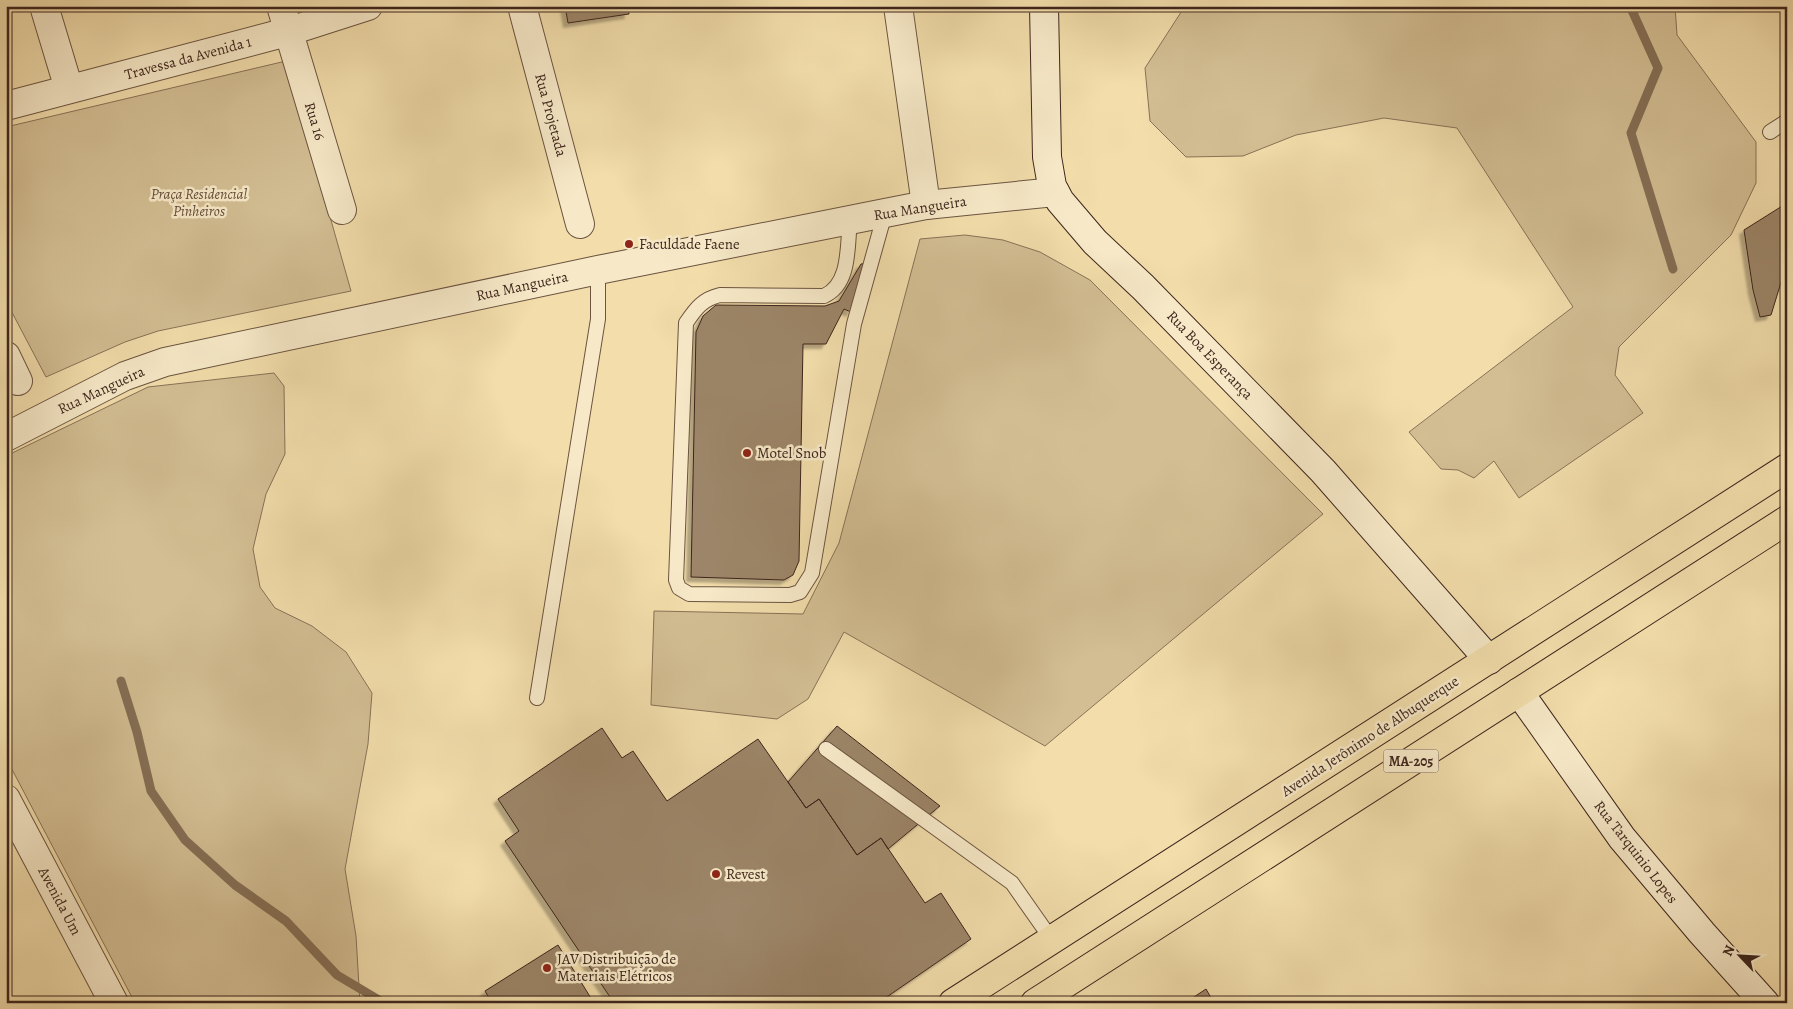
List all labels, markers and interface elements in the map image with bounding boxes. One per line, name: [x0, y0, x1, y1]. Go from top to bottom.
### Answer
street label: Travessa da Avenida 1: [122, 31, 254, 85]
street label: Rua Projetada: [530, 71, 572, 159]
street label: Rua 16: [300, 99, 330, 143]
park label: Praça Residencial Pinheiros: [151, 184, 247, 221]
street label: Rua Mangueira: [872, 191, 968, 225]
place label: Faculdade Faene: [639, 234, 740, 254]
marker: Faculdade Faene: [623, 238, 635, 250]
street label: Rua Mangueira: [474, 266, 570, 306]
street label: Rua Boa Esperança: [1162, 306, 1258, 404]
street label: Rua Mangueira: [54, 361, 148, 419]
place label: Motel Snob: [757, 443, 827, 463]
marker: Motel Snob: [741, 447, 753, 459]
street label: Avenida Jerônimo de Albuquerque: [1277, 671, 1463, 802]
road number: MA-205: [1384, 749, 1438, 772]
street label: Rua Tarquinio Lopes: [1589, 796, 1683, 908]
street label: Avenida Um: [33, 863, 87, 939]
place label: Revest: [726, 864, 766, 884]
marker: Revest: [710, 868, 722, 880]
north arrow: [1716, 932, 1766, 982]
text: N: [1718, 942, 1739, 959]
place label: JAV Distribuição de Materiais Elétricos: [557, 949, 676, 986]
marker: JAV Distribuição de Materiais Elétricos: [541, 962, 553, 974]

